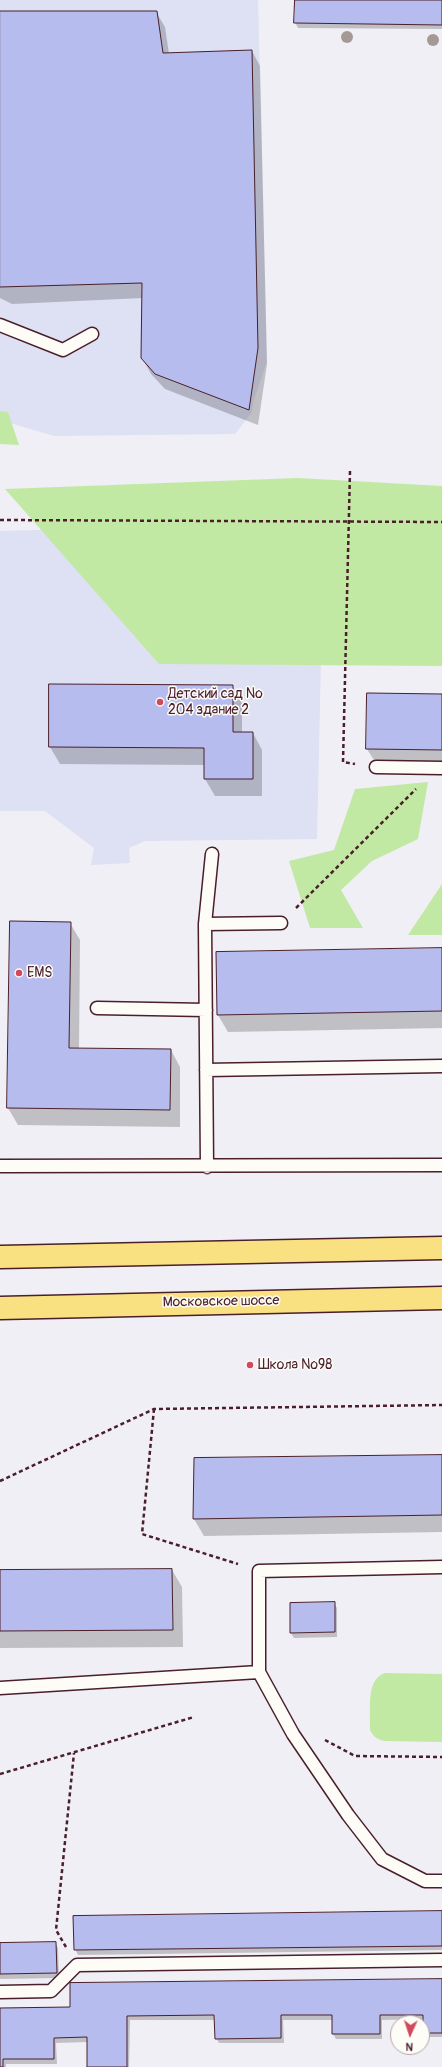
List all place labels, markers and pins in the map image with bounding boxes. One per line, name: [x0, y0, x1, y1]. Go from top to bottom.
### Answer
place label: Детский сад № 204 здание 2: [168, 686, 263, 718]
marker: Детский сад № 204 здание 2: [155, 697, 165, 707]
place label: EMS: [27, 965, 53, 981]
marker: EMS: [14, 968, 24, 978]
place label: Школа №98: [258, 1357, 332, 1373]
marker: Школа №98: [245, 1360, 255, 1370]

